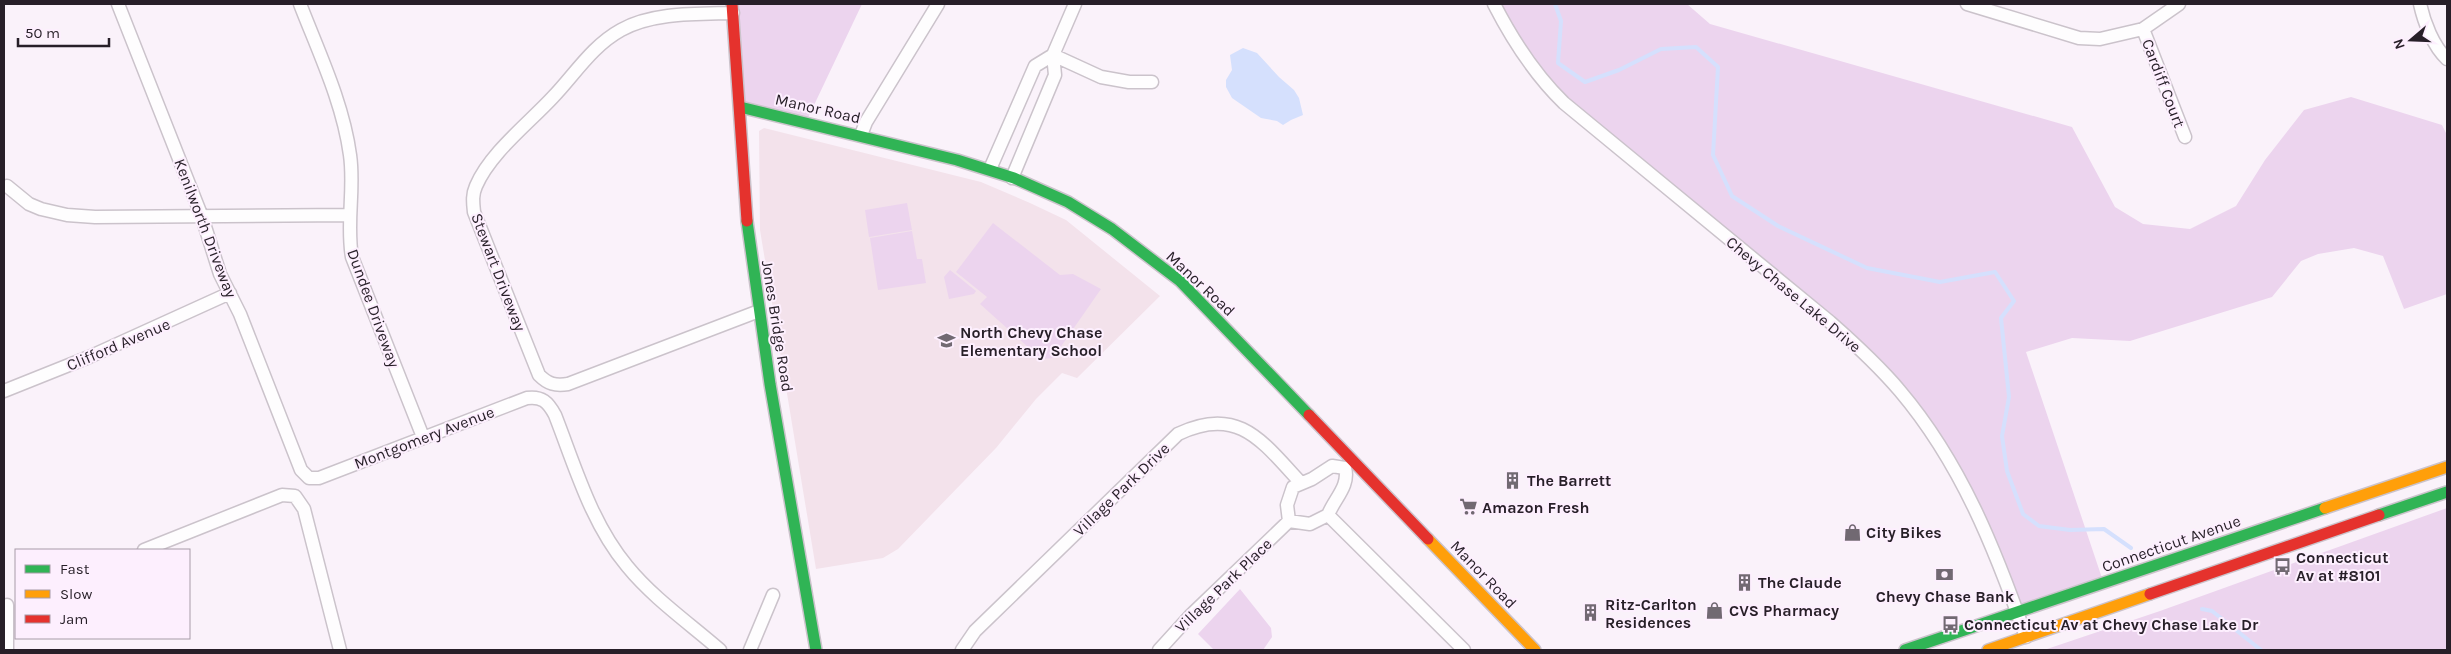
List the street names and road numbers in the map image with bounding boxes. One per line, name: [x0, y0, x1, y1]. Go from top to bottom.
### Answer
street label: Cardiff Court: [2138, 36, 2189, 130]
street label: Manor Road: [773, 89, 863, 128]
street label: Kenilworth Driveway: [170, 156, 241, 301]
street label: Stewart Driveway: [467, 210, 530, 335]
street label: Chevy Chase Lake Drive: [1722, 232, 1865, 356]
street label: Dundee Driveway: [343, 246, 404, 371]
street label: Manor Road: [1162, 247, 1239, 320]
street label: Jones Bridge Road: [758, 259, 797, 393]
street label: Clifford Avenue: [64, 314, 173, 375]
street label: Montgomery Avenue: [351, 402, 497, 473]
street label: Village Park Drive: [1069, 439, 1173, 540]
street label: Connecticut Avenue: [2099, 511, 2243, 576]
street label: Village Park Place: [1171, 534, 1276, 636]
street label: Manor Road: [1447, 536, 1521, 612]

